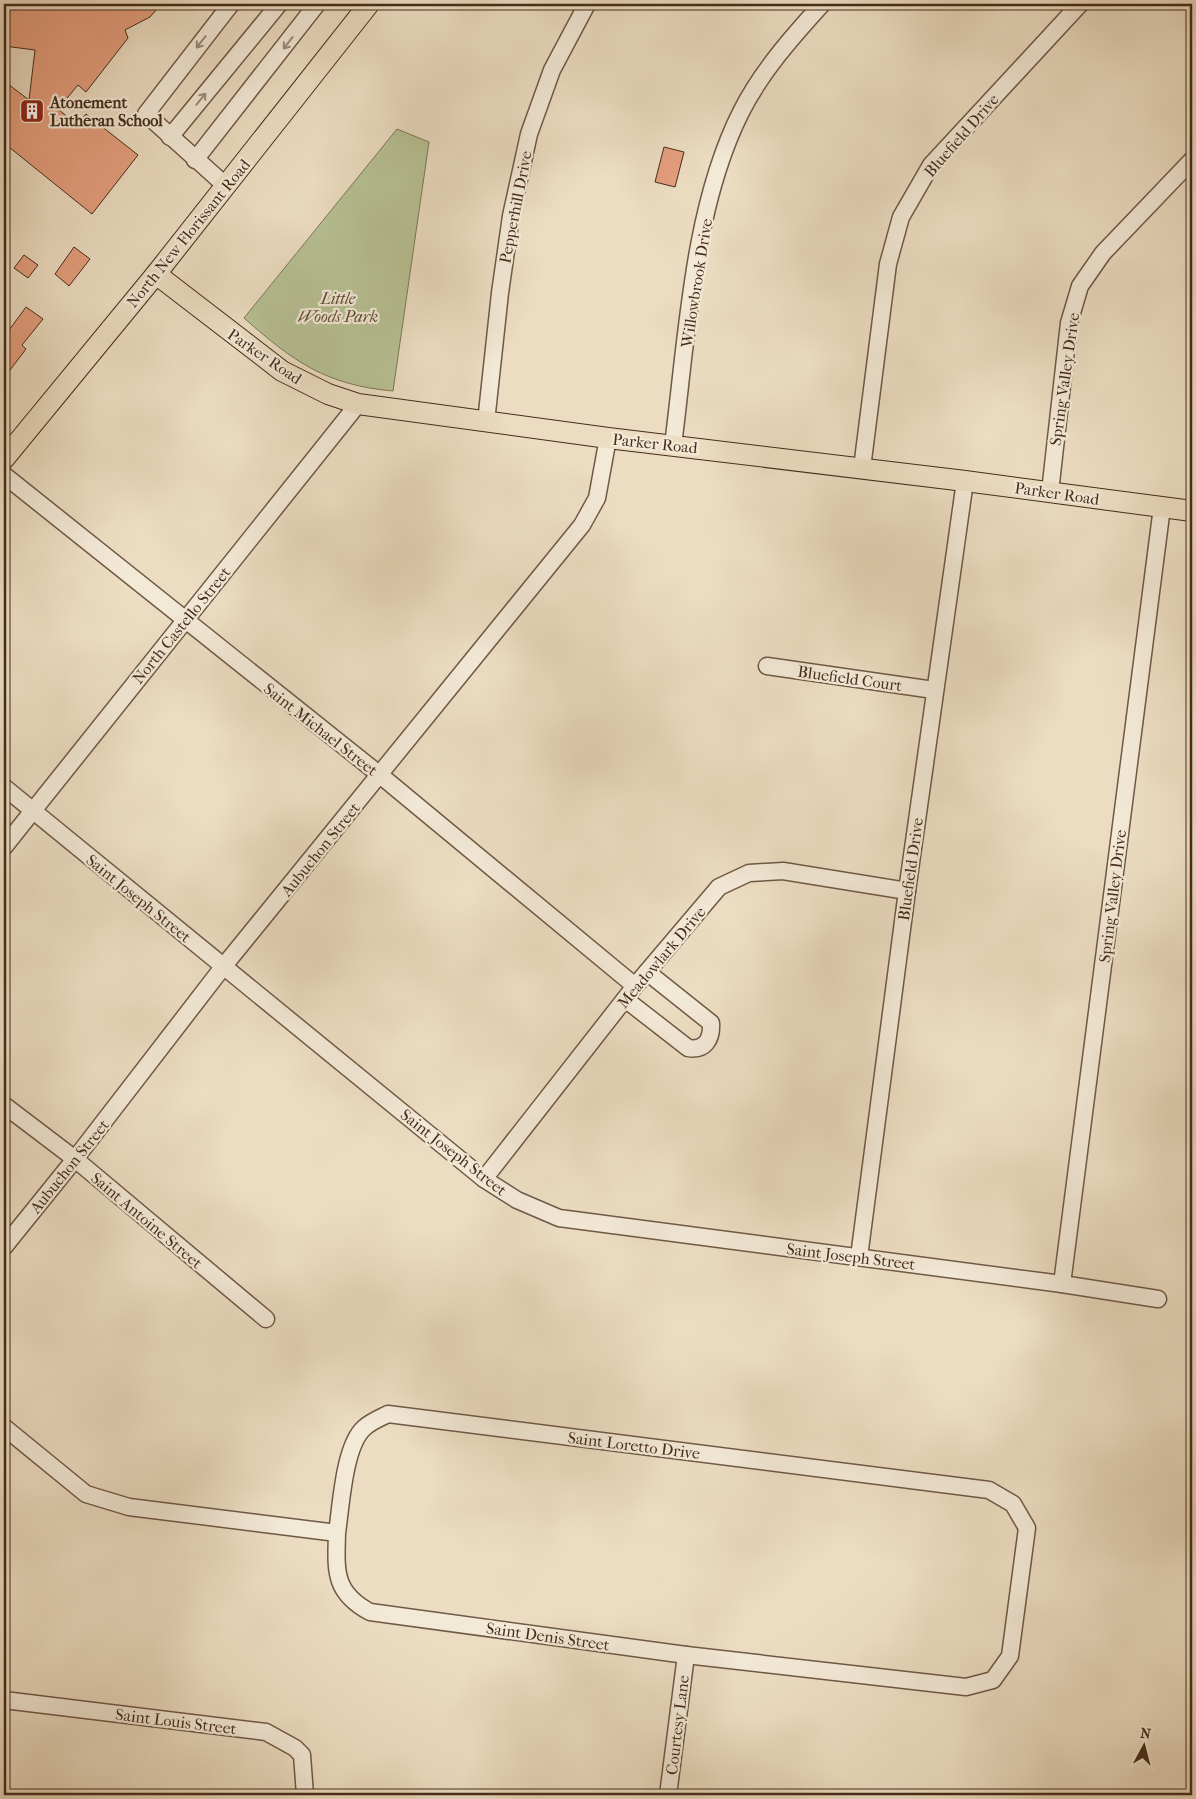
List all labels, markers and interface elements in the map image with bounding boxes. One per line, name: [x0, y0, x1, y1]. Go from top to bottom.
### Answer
one-way arrow: [196, 35, 206, 49]
one-way arrow: [282, 36, 293, 49]
street label: Bluefield Drive: [920, 90, 1003, 181]
place label: Atonement Lutheran School: [49, 93, 163, 130]
one-way arrow: [195, 93, 206, 106]
building icon: Atonement Lutheran School: [19, 98, 45, 124]
street label: Pepperhill Drive: [495, 149, 536, 265]
street label: North New Florissant Road: [123, 155, 254, 311]
street label: Willowbrook Drive: [677, 217, 716, 350]
park label: Little Woods Park: [298, 289, 378, 326]
street label: Spring Valley Drive: [1046, 311, 1083, 447]
street label: Parker Road: [224, 325, 306, 388]
street label: Parker Road: [612, 430, 699, 457]
street label: Parker Road: [1013, 478, 1101, 509]
street label: North Castello Street: [128, 563, 235, 688]
street label: Bluefield Court: [796, 662, 904, 695]
street label: Saint Michael Street: [260, 679, 382, 780]
street label: Aubuchon Street: [276, 798, 364, 901]
street label: Bluefield Drive: [894, 816, 927, 922]
street label: Spring Valley Drive: [1095, 828, 1130, 964]
street label: Saint Joseph Street: [82, 850, 195, 947]
street label: Meadowlark Drive: [613, 902, 710, 1012]
street label: Saint Joseph Street: [397, 1105, 511, 1200]
street label: Aubuchon Street: [25, 1115, 113, 1218]
street label: Saint Antoine Street: [87, 1168, 206, 1273]
street label: Saint Joseph Street: [786, 1239, 917, 1274]
street label: Saint Loretto Drive: [567, 1428, 701, 1463]
street label: Saint Denis Street: [485, 1618, 611, 1655]
street label: Courtesy Lane: [662, 1674, 693, 1776]
street label: Saint Louis Street: [114, 1705, 238, 1738]
north arrow: [1118, 1722, 1168, 1772]
text: N: [1139, 1725, 1152, 1743]

